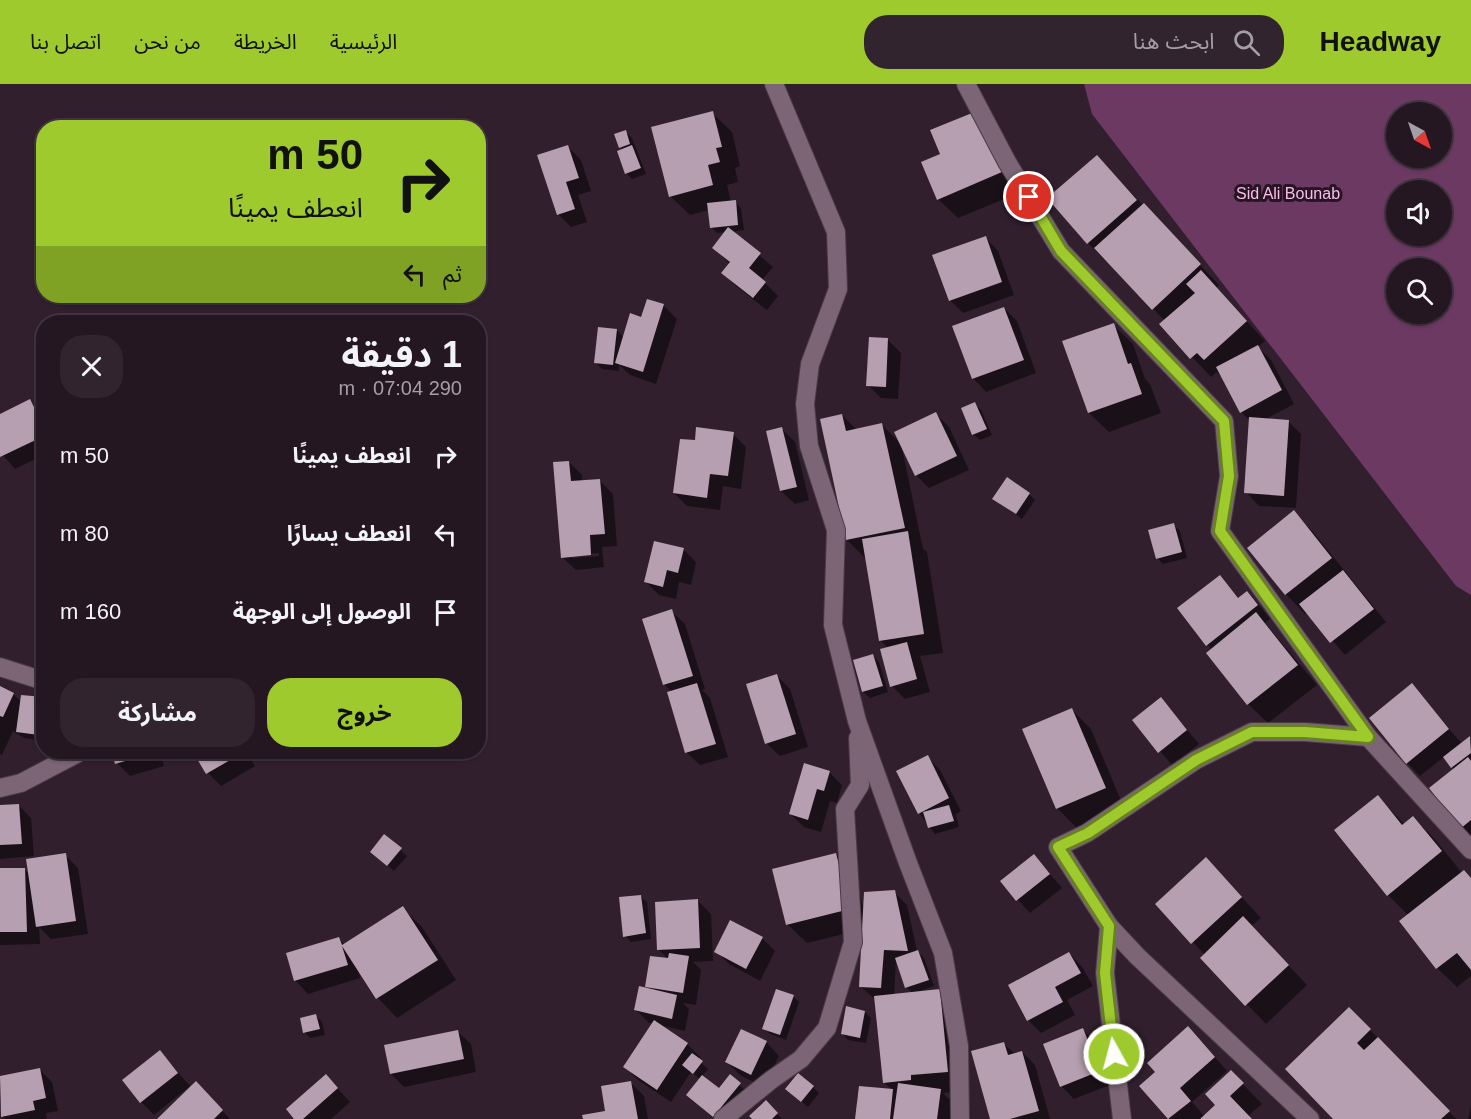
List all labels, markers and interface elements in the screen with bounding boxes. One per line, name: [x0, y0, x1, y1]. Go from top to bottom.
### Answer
search box: [864, 15, 1284, 69]
icon: search: [1230, 26, 1263, 59]
text: Headway: [1320, 26, 1441, 57]
text: ابحث هنا: [1133, 29, 1215, 54]
text: اتصل بنا: [30, 30, 101, 53]
text: من نحن: [134, 30, 201, 53]
text: الخريطة: [234, 30, 297, 53]
text: الرئيسية: [330, 30, 397, 53]
north arrow: [1386, 102, 1452, 168]
map controls: [1386, 102, 1452, 324]
text: 50 m: [267, 131, 363, 178]
icon: right: [384, 144, 462, 222]
pin: [1003, 171, 1054, 222]
icon: arrive: [1012, 180, 1045, 213]
button: sound: [1386, 180, 1452, 246]
park label: Sid Ali Bounab: [1236, 185, 1340, 202]
text: انعطف يمينًا: [228, 193, 363, 223]
icon: left: [398, 258, 431, 291]
button: search: [1386, 258, 1452, 324]
text: ثم: [443, 262, 462, 287]
text: 1 دقيقة: [341, 334, 462, 375]
button: close: [60, 335, 123, 398]
text: 290 m · 07:04: [339, 377, 462, 399]
icon: right: [429, 440, 462, 473]
text: 50 m: [60, 443, 109, 468]
text: انعطف يمينًا: [292, 443, 411, 468]
icon: left: [429, 518, 462, 551]
text: 80 m: [60, 521, 109, 546]
text: انعطف يسارًا: [287, 521, 411, 546]
icon: arrive: [429, 596, 462, 629]
text: 160 m: [60, 599, 121, 624]
text: الوصول إلى الوجهة: [233, 599, 411, 624]
button: مشاركة: [60, 678, 255, 747]
button: خروج: [267, 678, 462, 747]
position arrow: [1082, 1022, 1146, 1086]

